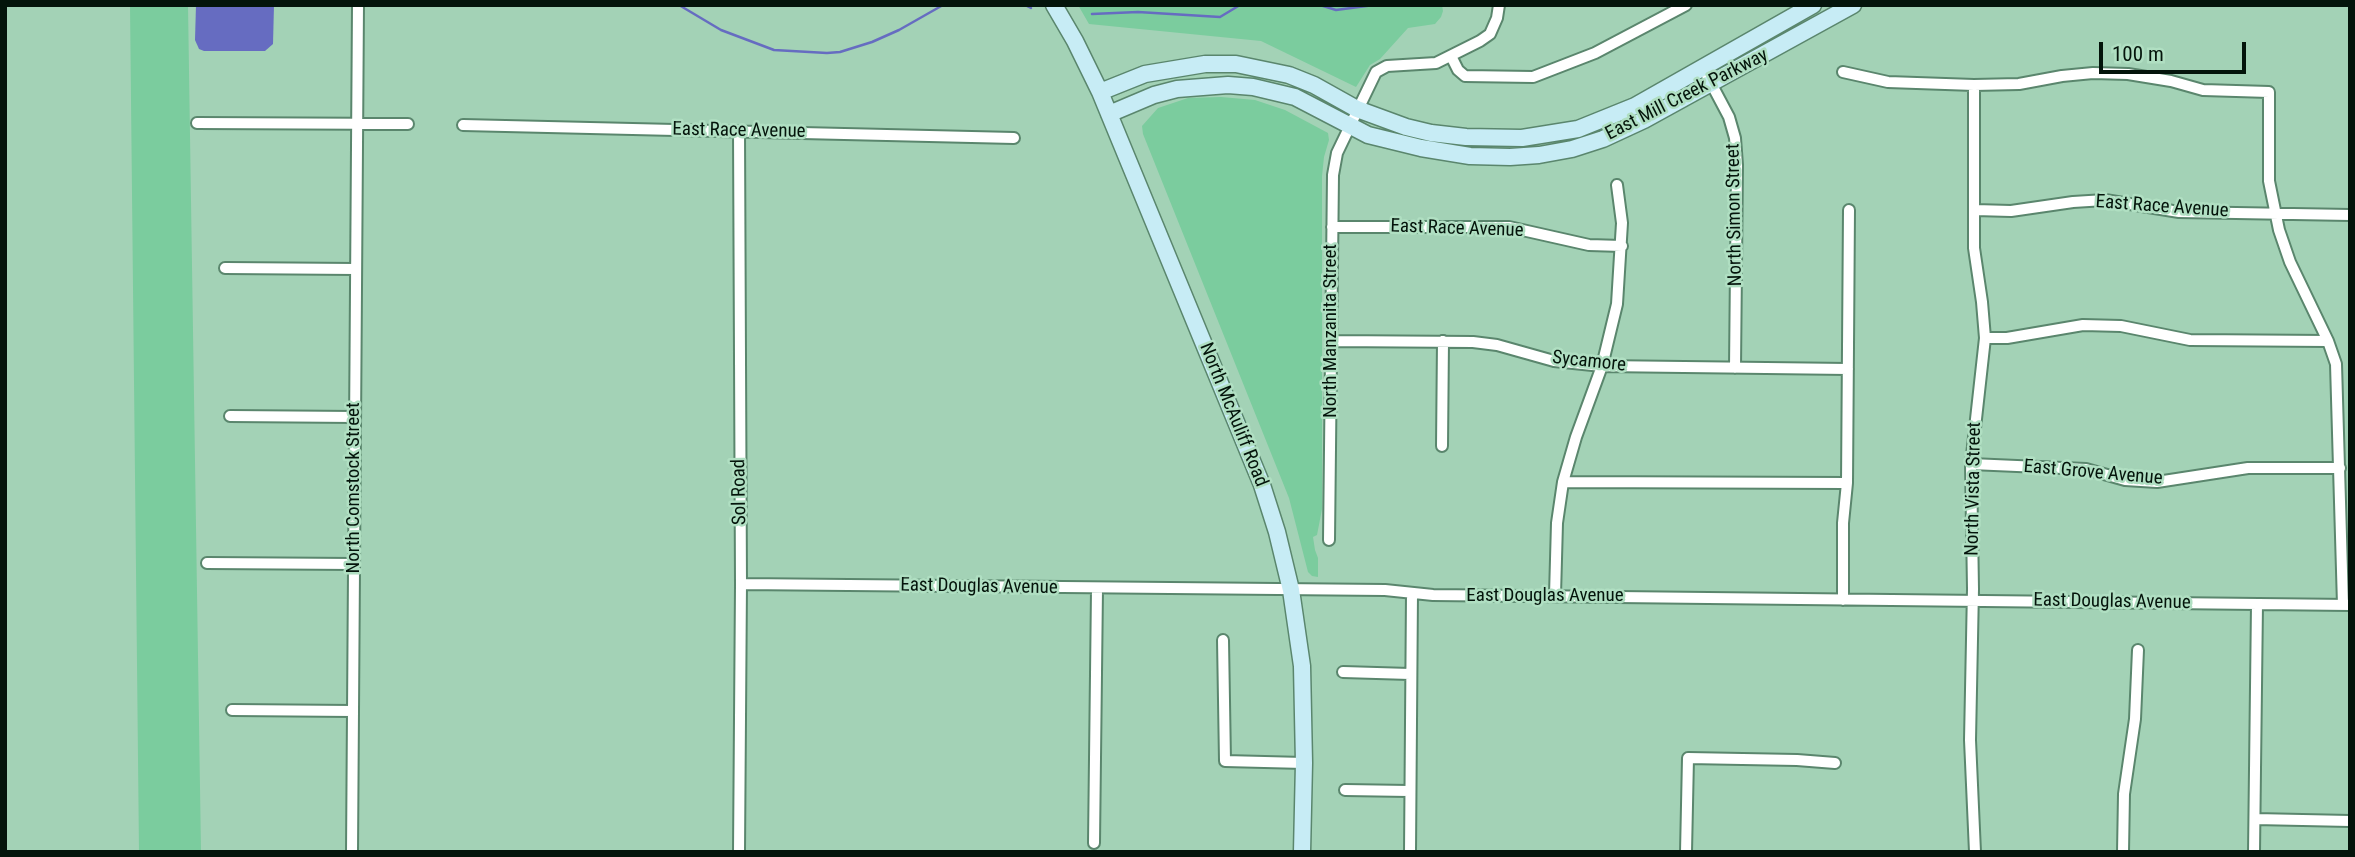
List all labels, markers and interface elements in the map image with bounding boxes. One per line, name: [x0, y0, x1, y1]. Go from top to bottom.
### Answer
scale bar: [2103, 28, 2250, 72]
text: 100 m: [2112, 42, 2164, 66]
street label: East Mill Creek Parkway: [1602, 44, 1772, 146]
street label: East Race Avenue: [672, 118, 806, 144]
street label: North Simon Street: [1722, 143, 1748, 287]
street label: East Race Avenue: [2095, 191, 2229, 223]
street label: East Race Avenue: [1390, 215, 1524, 243]
street label: North Manzanita Street: [1320, 244, 1342, 418]
street label: North McAuliff Road: [1194, 340, 1272, 490]
street label: Sycamore: [1551, 347, 1627, 377]
street label: North Comstock Street: [343, 402, 365, 574]
street label: North Vista Street: [1961, 422, 1987, 556]
street label: East Grove Avenue: [2023, 456, 2163, 490]
street label: Sol Road: [728, 459, 752, 525]
street label: East Douglas Avenue: [900, 574, 1058, 600]
street label: East Douglas Avenue: [1466, 585, 1624, 607]
street label: East Douglas Avenue: [2033, 589, 2191, 615]

